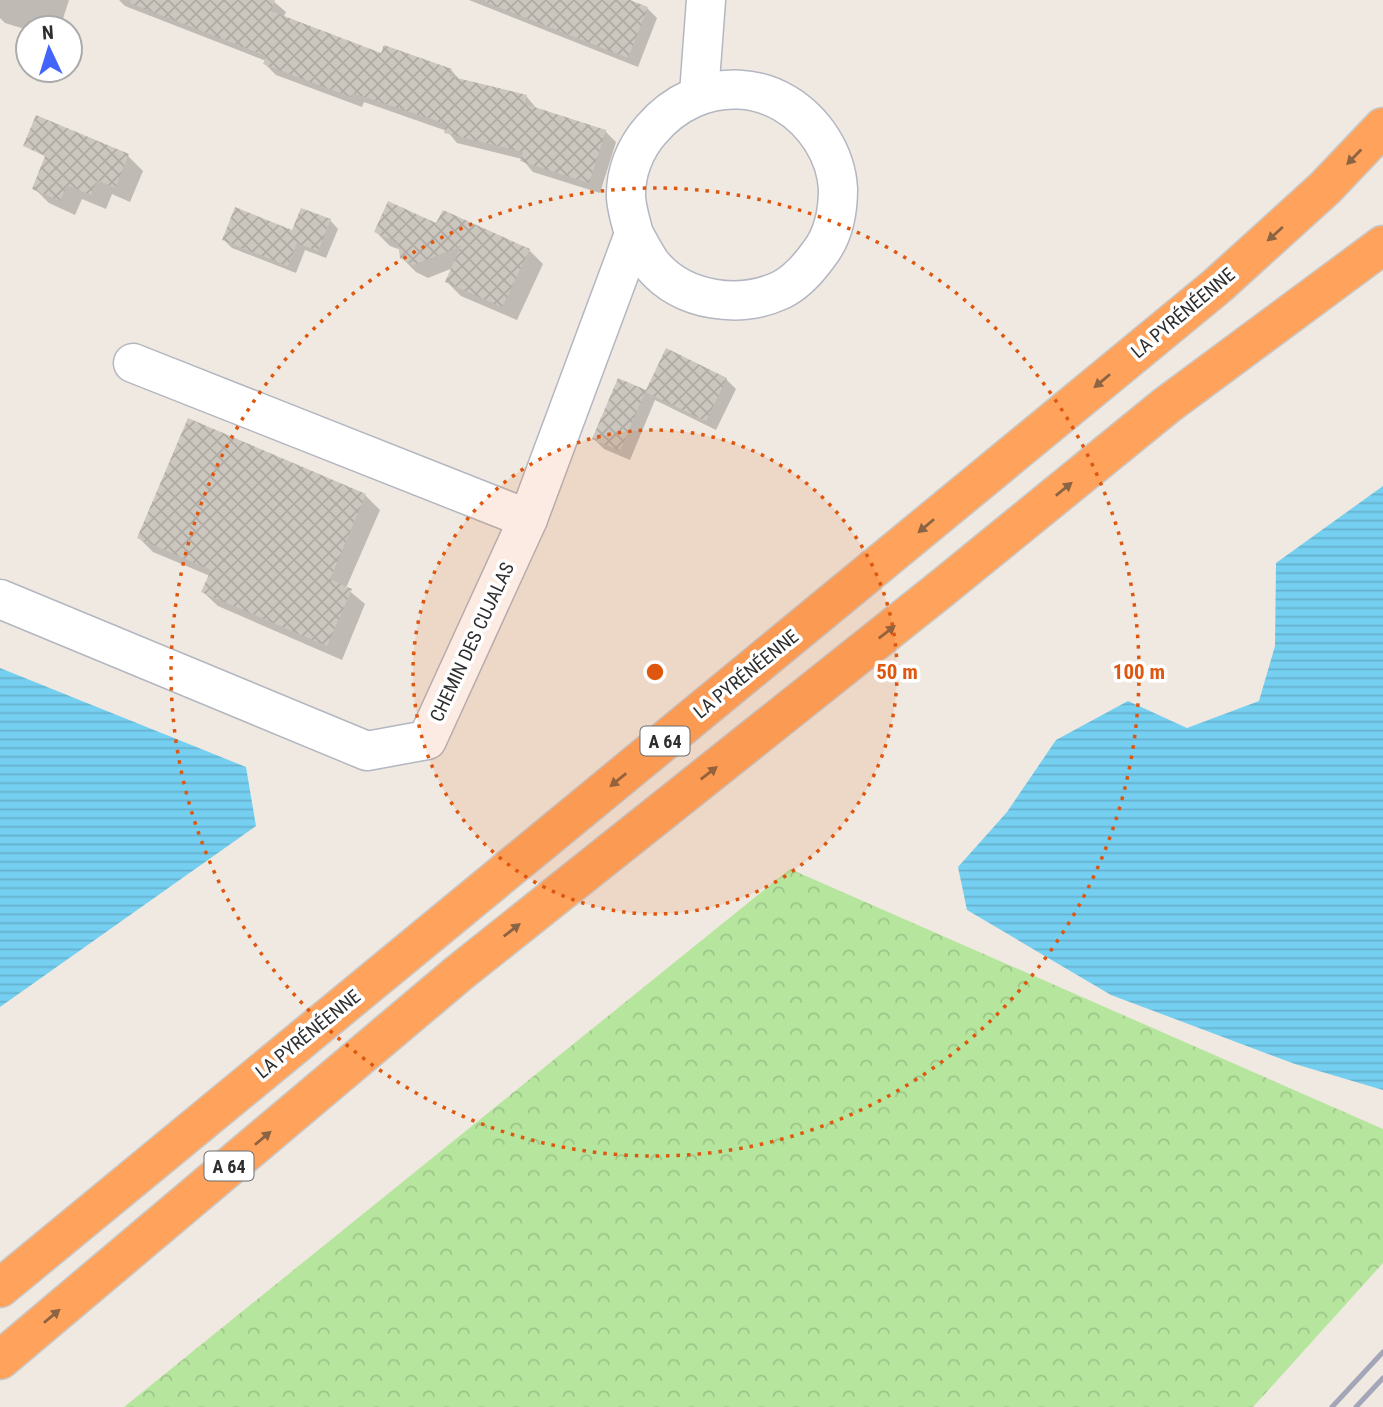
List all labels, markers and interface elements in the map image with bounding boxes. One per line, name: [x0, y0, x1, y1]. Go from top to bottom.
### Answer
north arrow: [14, 14, 84, 84]
text: N: [41, 21, 54, 44]
one-way arrow: [1346, 149, 1363, 166]
one-way arrow: [1267, 225, 1284, 241]
street label: LA PYRÉNÉENNE: [1126, 263, 1240, 363]
one-way arrow: [1093, 373, 1110, 388]
one-way arrow: [1055, 481, 1073, 496]
one-way arrow: [918, 518, 935, 533]
street label: CHEMIN DES CUJALAS: [425, 559, 519, 725]
one-way arrow: [878, 624, 896, 639]
street label: LA PYRÉNÉENNE: [689, 625, 803, 723]
centre of rings: [643, 660, 667, 684]
text: 50 m: [876, 660, 918, 684]
text: 100 m: [1113, 660, 1165, 684]
road number: A 64: [640, 726, 690, 756]
one-way arrow: [700, 766, 718, 781]
one-way arrow: [610, 772, 628, 787]
one-way arrow: [503, 924, 521, 938]
street label: LA PYRÉNÉENNE: [251, 985, 365, 1083]
one-way arrow: [254, 1130, 272, 1145]
road number: A 64: [204, 1152, 254, 1181]
one-way arrow: [43, 1308, 61, 1324]

